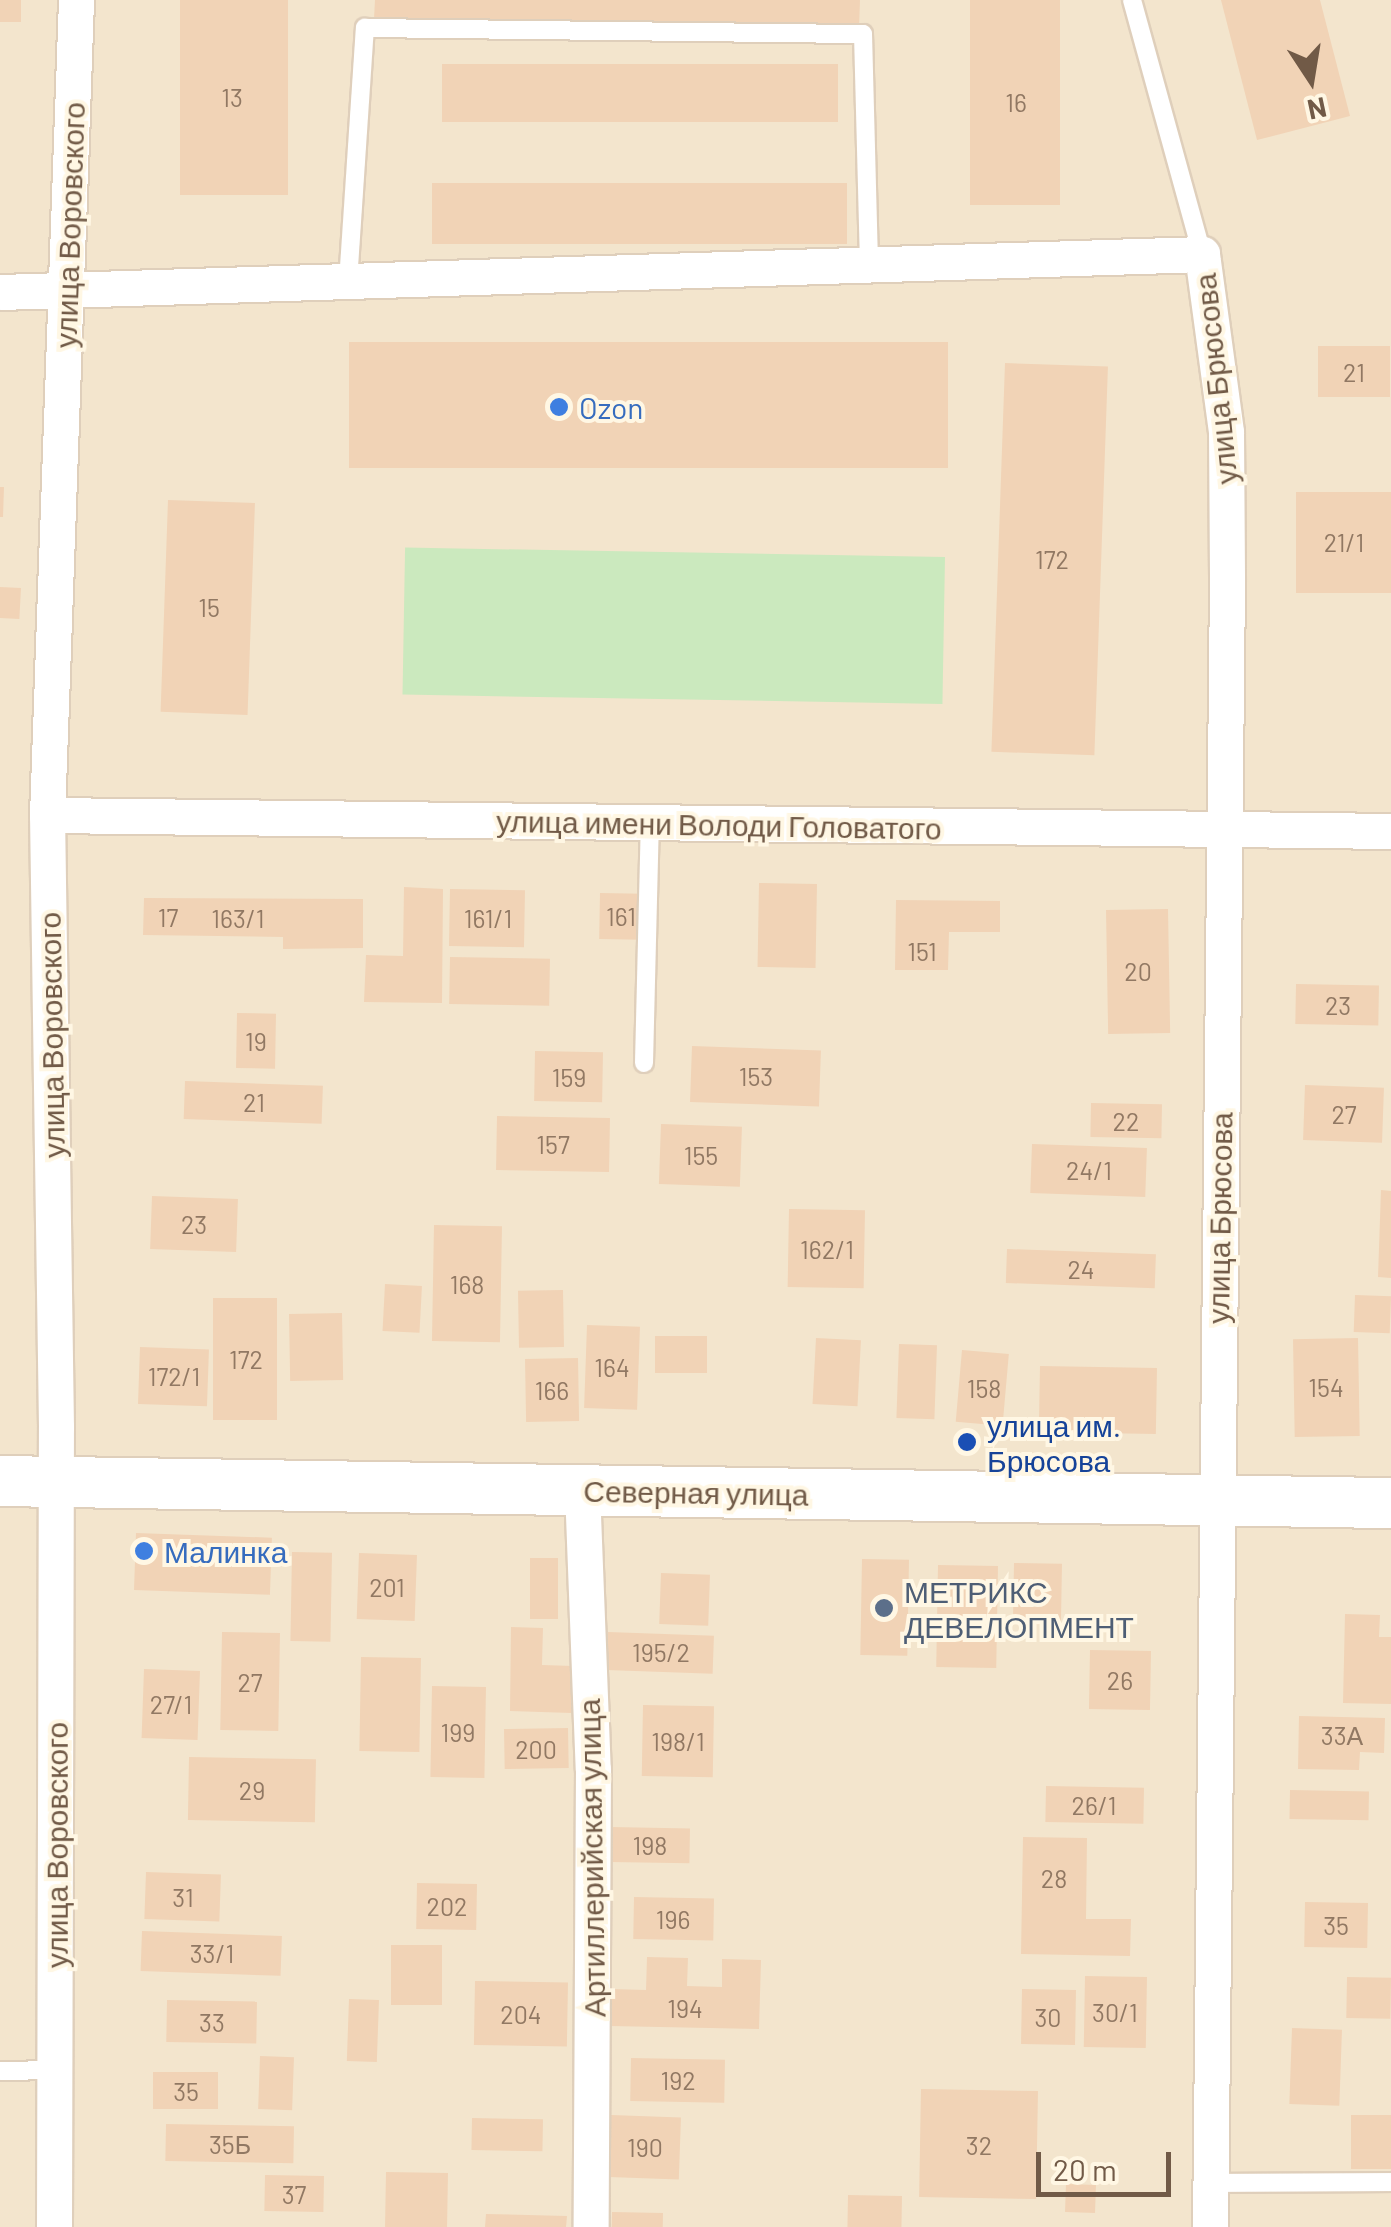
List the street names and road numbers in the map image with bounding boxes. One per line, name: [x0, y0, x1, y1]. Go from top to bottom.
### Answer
street label: улица Воровского: [47, 101, 91, 349]
street label: улица Брюсова: [1186, 272, 1244, 486]
street label: улица имени Володи Головатого: [496, 802, 942, 846]
street label: улица Воровского: [31, 912, 71, 1158]
street label: улица Брюсова: [1199, 1112, 1239, 1324]
street label: Северная улица: [583, 1472, 809, 1512]
street label: Артиллерийская улица: [570, 1698, 612, 2018]
street label: улица Воровского: [38, 1722, 74, 1968]

